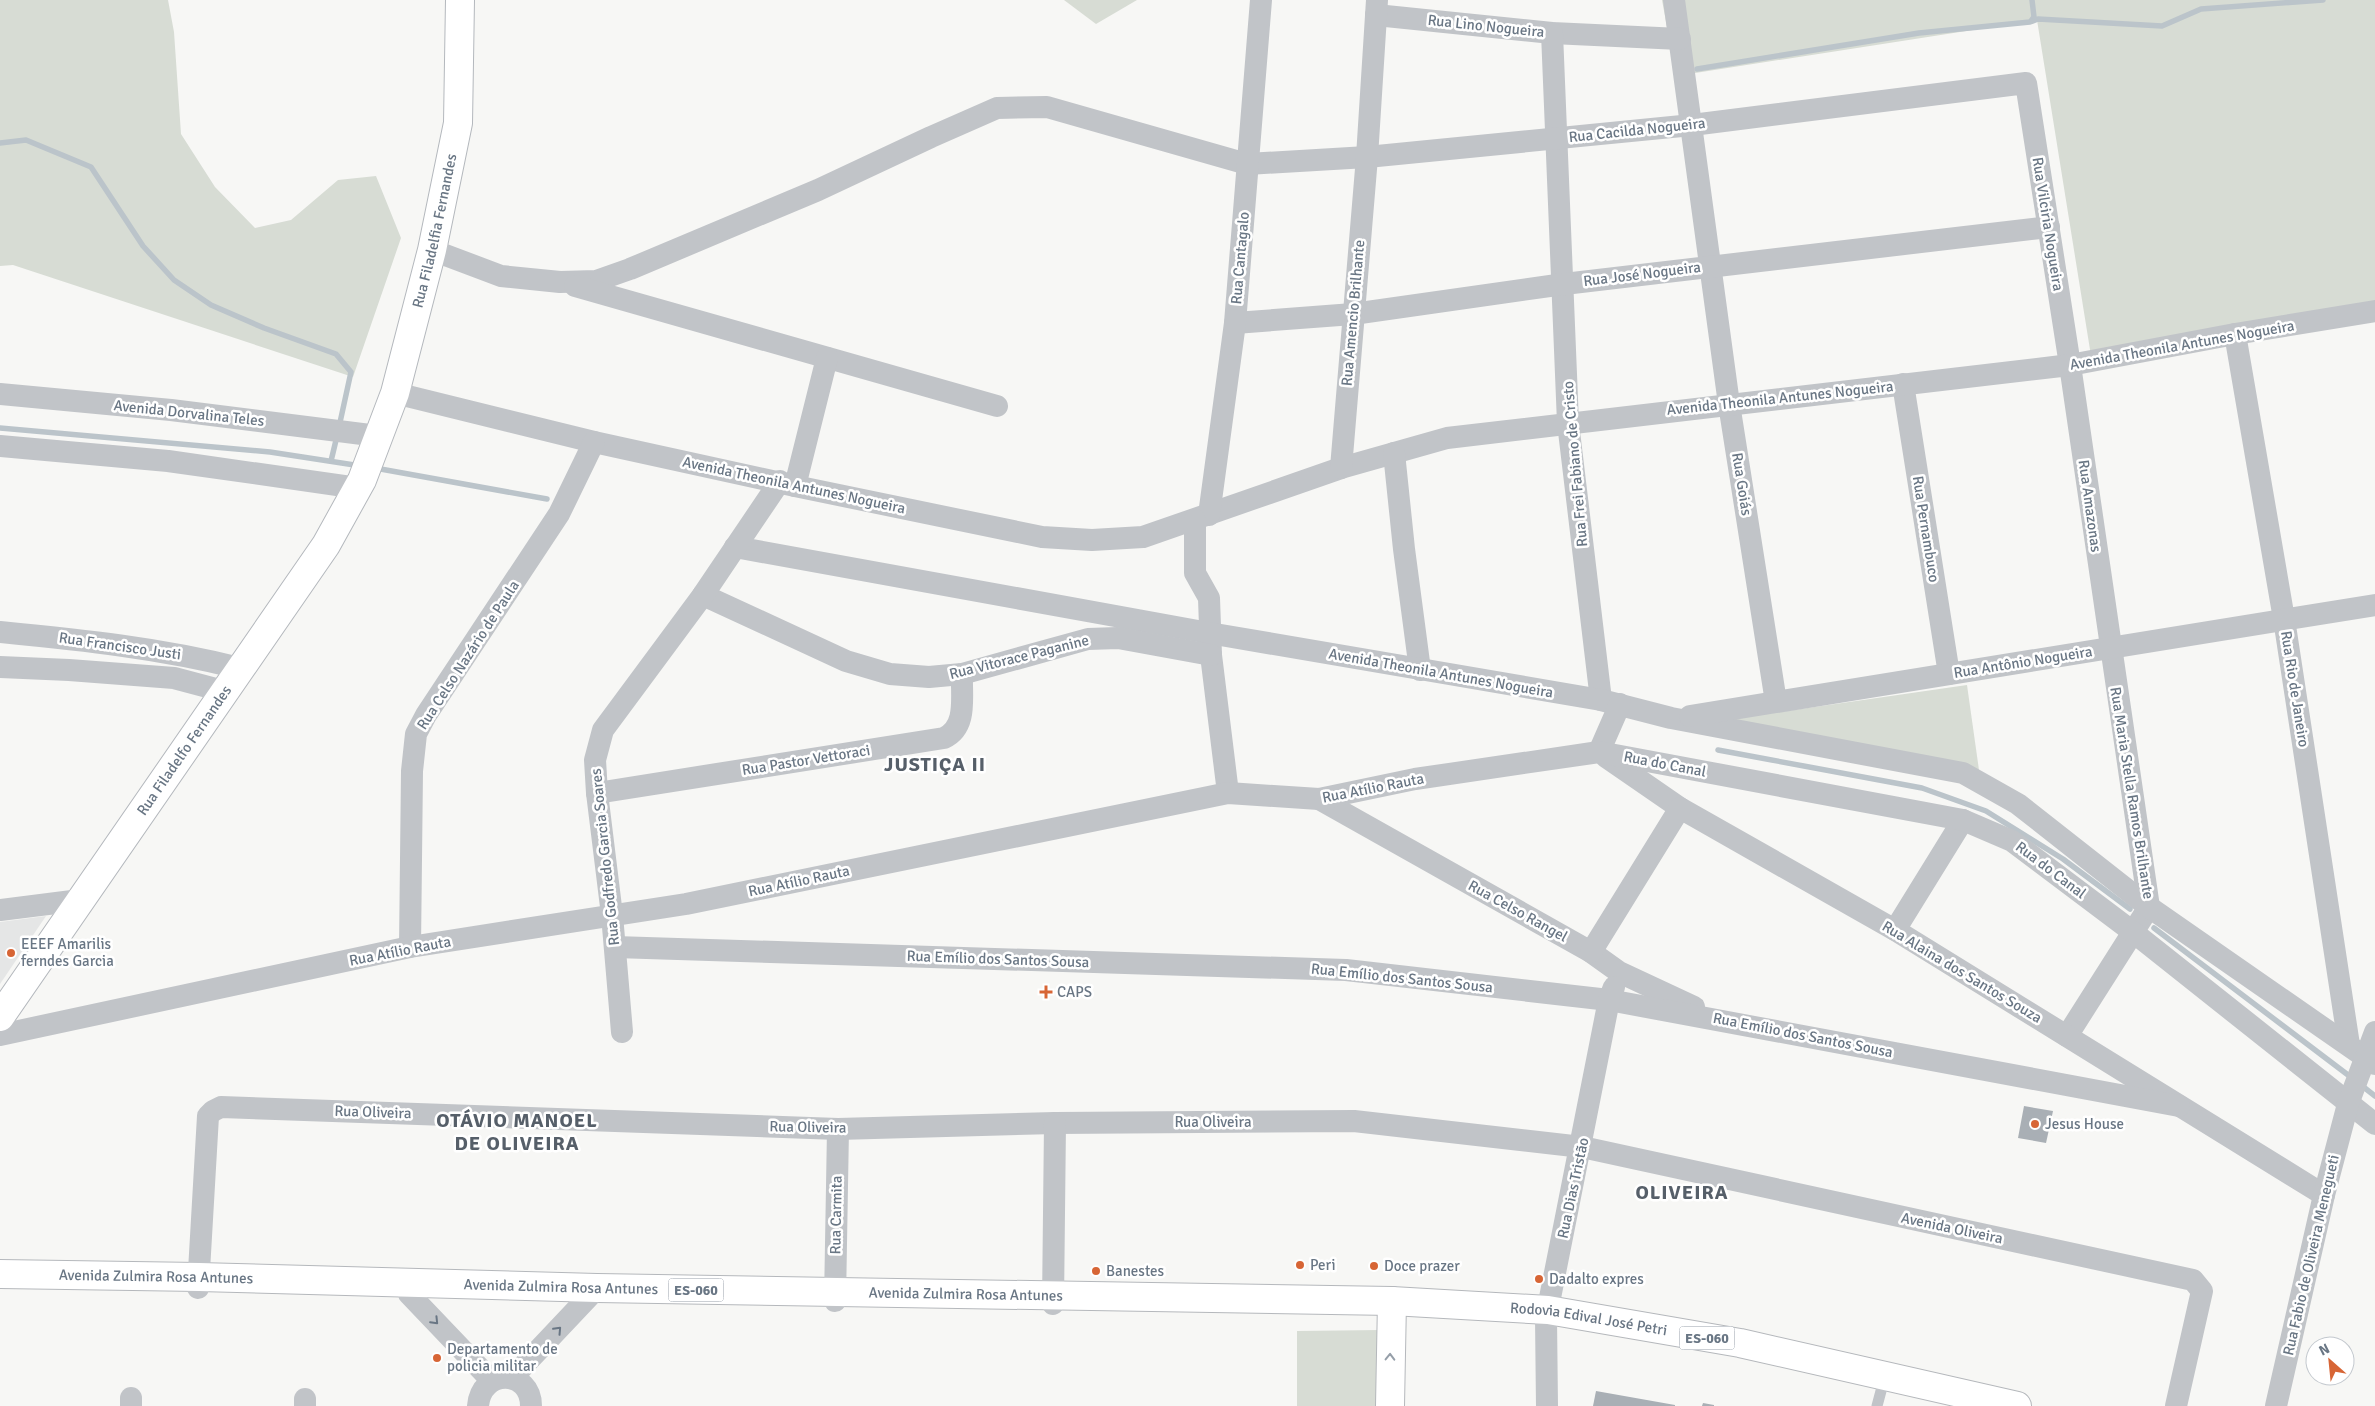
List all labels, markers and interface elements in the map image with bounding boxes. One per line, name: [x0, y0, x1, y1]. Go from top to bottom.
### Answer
street label: Rua Lino Nogueira: [1427, 11, 1545, 41]
street label: Rua Cacilda Nogueira: [1568, 114, 1706, 146]
street label: Rua Filadelfia Fernandes: [408, 152, 461, 310]
street label: Rua Vilciria Nogueira: [2029, 156, 2067, 292]
street label: Rua Cantagalo: [1227, 211, 1253, 305]
street label: Rua Amencio Brilhante: [1338, 239, 1368, 387]
street label: Rua José Nogueira: [1582, 258, 1702, 290]
street label: Avenida Theonila Antunes Nogueira: [2068, 316, 2296, 374]
street label: Avenida Theonila Antunes Nogueira: [1666, 377, 1894, 419]
street label: Rua Frei Fabiano de Cristo: [1559, 380, 1591, 548]
street label: Avenida Dorvalina Teles: [113, 396, 266, 430]
street label: Rua Goiás: [1728, 451, 1756, 517]
street label: Avenida Theonila Antunes Nogueira: [681, 453, 907, 517]
street label: Rua Amazonas: [2075, 459, 2105, 554]
street label: Rua Pernambuco: [1909, 474, 1943, 584]
street label: Rua Celso Nazário de Paula: [413, 577, 523, 733]
street label: Rua Francisco Justi: [58, 629, 182, 663]
street label: Rua Rio de Janeiro: [2277, 630, 2313, 749]
street label: Rua Vitorace Paganine: [947, 631, 1091, 683]
street label: Rua Antônio Nogueira: [1952, 642, 2094, 682]
street label: Avenida Theonila Antunes Nogueira: [1327, 644, 1555, 702]
street label: Rua Filadelfo Fernandes: [133, 682, 236, 819]
street label: Rua Maria Stella Ramos Brilhante: [2106, 686, 2158, 900]
street label: Rua Pastor Vettoraci: [741, 741, 871, 779]
street label: Rua do Canal: [1622, 747, 1708, 781]
district label: JUSTIÇA II: [884, 752, 986, 777]
street label: Rua Godfredo Garcia Soares: [587, 767, 623, 946]
street label: Rua Atílio Rauta: [1321, 769, 1425, 807]
street label: Rua do Canal: [2012, 838, 2090, 902]
street label: Rua Atílio Rauta: [747, 861, 851, 901]
street label: Rua Celso Rangel: [1465, 876, 1571, 946]
street label: Rua Alaina dos Santos Souza: [1879, 917, 2045, 1027]
street label: Rua Atílio Rauta: [348, 932, 452, 970]
place label: EEEF Amarilis ferndes Garcia: [21, 935, 114, 970]
marker: EEEF Amarilis ferndes Garcia: [5, 947, 17, 959]
street label: Rua Emílio dos Santos Sousa: [906, 947, 1090, 971]
street label: Rua Emílio dos Santos Sousa: [1310, 959, 1494, 997]
place label: CAPS: [1057, 983, 1092, 1001]
marker: CAPS: [1039, 985, 1053, 999]
street label: Rua Emílio dos Santos Sousa: [1712, 1009, 1894, 1061]
street label: Rua Oliveira: [334, 1102, 412, 1122]
district label: OTÁVIO MANOEL DE OLIVEIRA: [436, 1108, 598, 1156]
street label: Rua Oliveira: [1174, 1113, 1252, 1131]
place label: Jesus House: [2045, 1115, 2124, 1133]
street label: Rua Oliveira: [769, 1117, 847, 1137]
marker: Jesus House: [2029, 1118, 2041, 1130]
street label: Rua Dias Tristão: [1554, 1136, 1593, 1240]
street label: Rua Fabio de Oliveira Menegueti: [2279, 1153, 2343, 1357]
street label: Rua Carmita: [826, 1176, 846, 1254]
district label: OLIVEIRA: [1635, 1180, 1729, 1205]
street label: Avenida Oliveira: [1900, 1208, 2004, 1248]
place label: Peri: [1310, 1256, 1335, 1274]
place label: Doce prazer: [1384, 1257, 1460, 1275]
marker: Peri: [1294, 1259, 1306, 1271]
marker: Doce prazer: [1368, 1260, 1380, 1272]
place label: Banestes: [1106, 1262, 1165, 1280]
marker: Banestes: [1090, 1265, 1102, 1277]
street label: Avenida Zulmira Rosa Antunes: [59, 1266, 254, 1288]
place label: Dadalto expres: [1549, 1270, 1644, 1288]
marker: Dadalto expres: [1533, 1273, 1545, 1285]
street label: Avenida Zulmira Rosa Antunes: [463, 1275, 659, 1298]
road number: ES-060: [668, 1278, 724, 1302]
street label: Avenida Zulmira Rosa Antunes: [868, 1283, 1064, 1305]
street label: Rodovia Edival José Petri: [1510, 1299, 1669, 1339]
one-way arrow: [429, 1315, 438, 1324]
road number: ES-060: [1680, 1326, 1734, 1350]
one-way arrow: [552, 1327, 561, 1336]
north arrow: [2305, 1336, 2355, 1386]
place label: Departamento de policia militar: [447, 1340, 558, 1375]
text: N: [2316, 1340, 2333, 1360]
marker: Departamento de policia militar: [431, 1352, 443, 1364]
one-way arrow: [1385, 1353, 1396, 1361]

